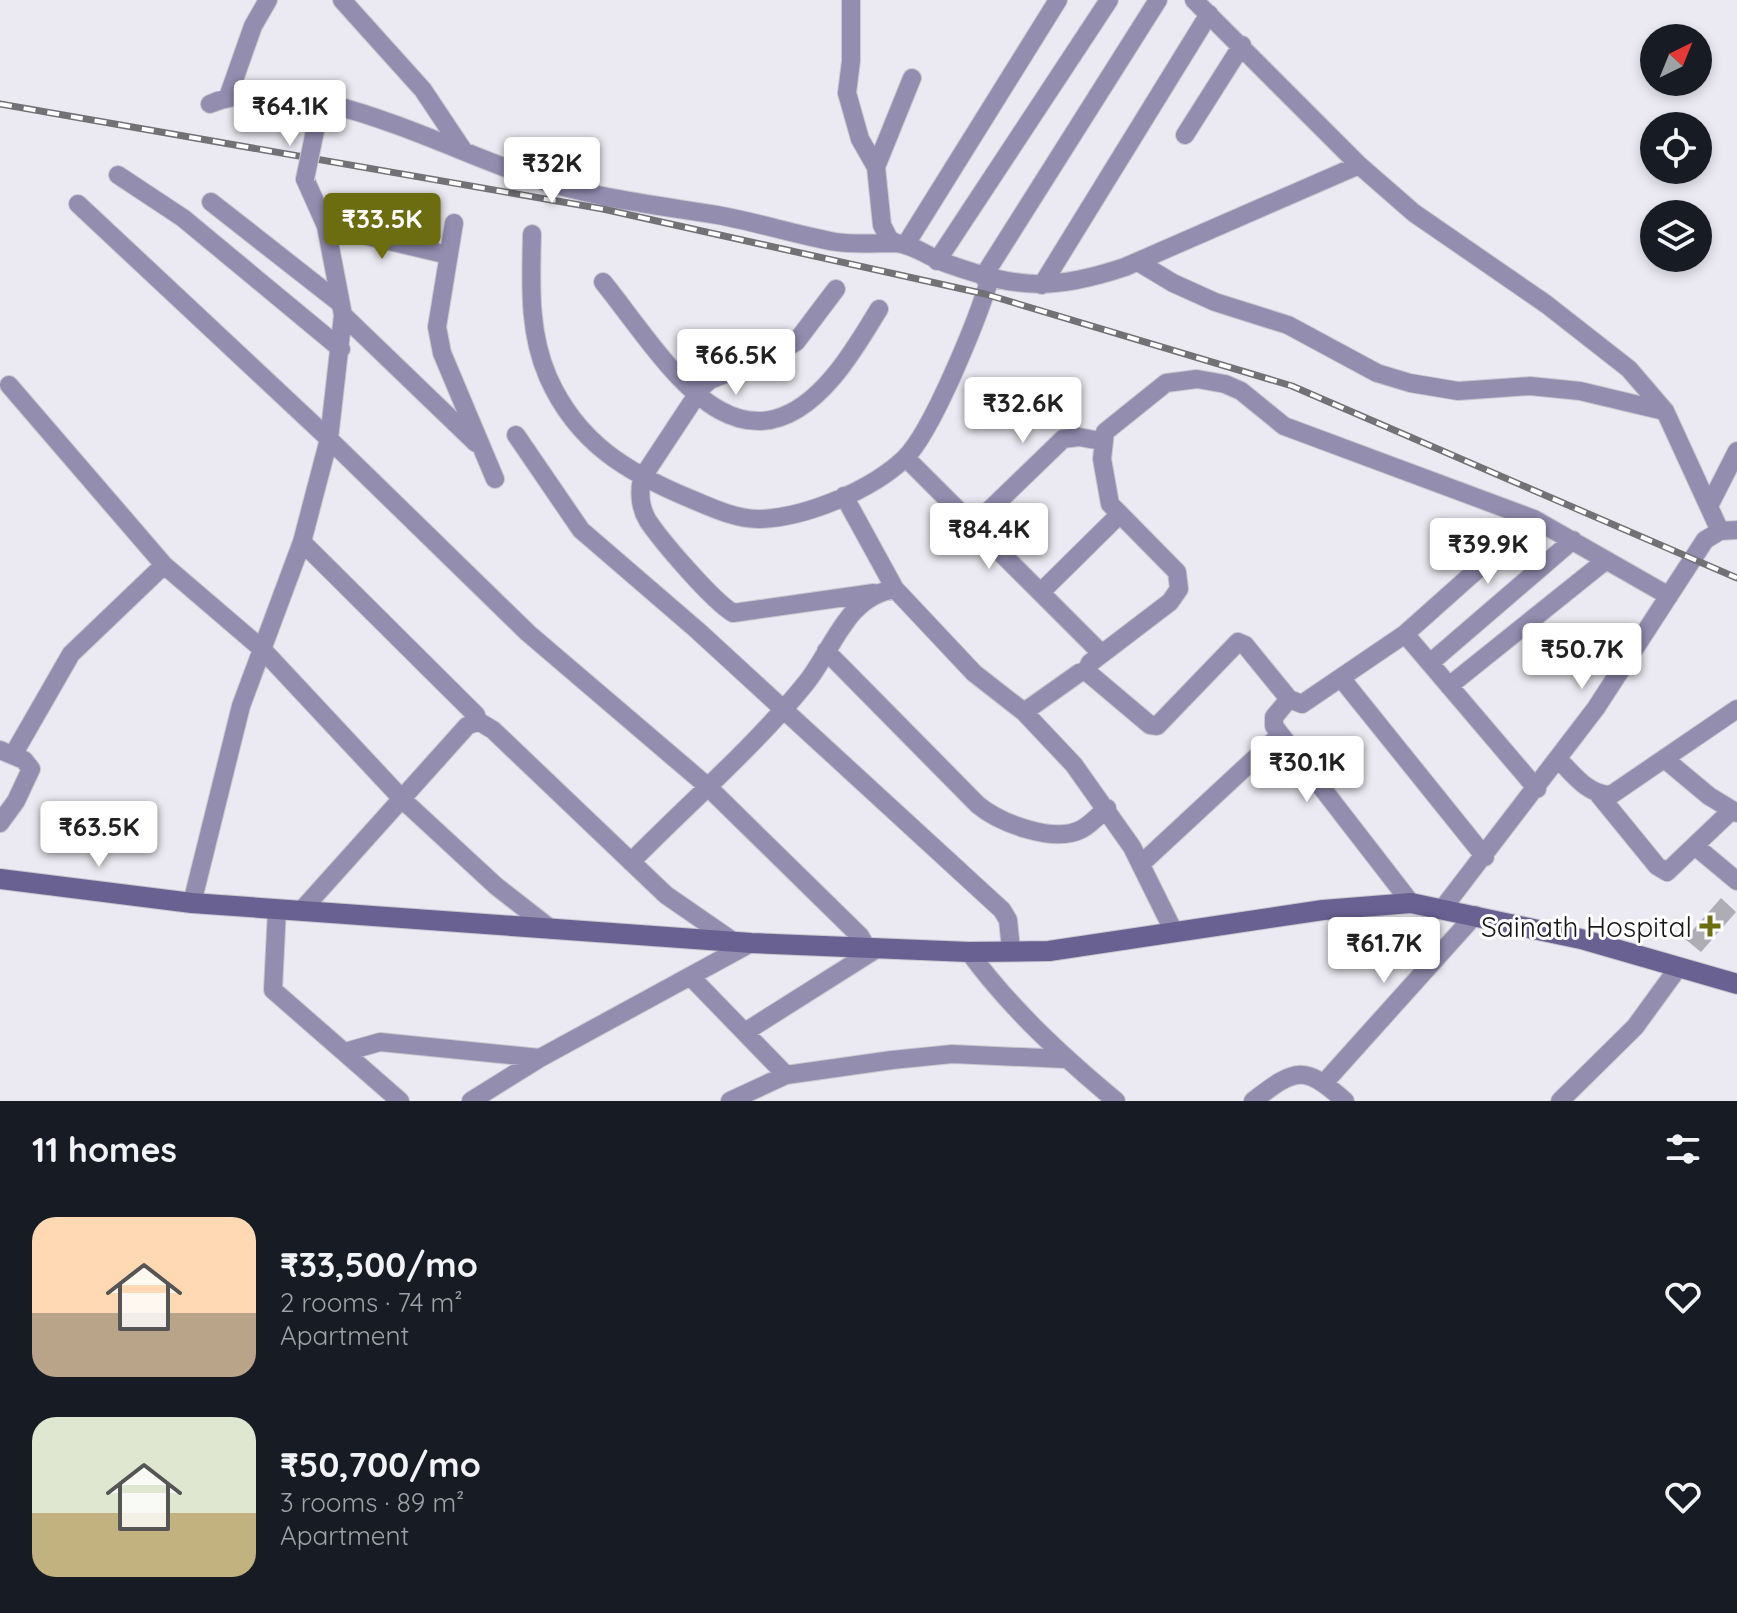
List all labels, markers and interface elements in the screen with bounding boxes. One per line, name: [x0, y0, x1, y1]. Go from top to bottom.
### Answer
north arrow: [1640, 24, 1712, 96]
map controls: [1640, 24, 1712, 272]
pin: ₹64.1K: [225, 80, 355, 148]
text: ₹64.1K: [252, 89, 328, 122]
button: locate: [1640, 112, 1712, 184]
pin: ₹32K: [505, 137, 599, 205]
text: ₹32K: [522, 146, 582, 179]
pin: ₹33.5K: [317, 193, 447, 261]
button: layers: [1640, 200, 1712, 272]
text: ₹33.5K: [342, 202, 422, 235]
pin: ₹66.5K: [671, 329, 801, 397]
text: ₹66.5K: [695, 338, 777, 371]
pin: ₹32.6K: [958, 377, 1088, 445]
text: ₹32.6K: [982, 386, 1064, 419]
pin: ₹84.4K: [924, 503, 1054, 571]
text: ₹84.4K: [948, 512, 1030, 545]
pin: ₹39.9K: [1423, 518, 1553, 586]
text: ₹39.9K: [1448, 527, 1528, 560]
pin: ₹50.7K: [1517, 623, 1647, 691]
text: ₹50.7K: [1540, 632, 1624, 665]
pin: ₹30.1K: [1242, 736, 1372, 804]
text: ₹30.1K: [1269, 745, 1345, 778]
pin: ₹63.5K: [34, 801, 164, 869]
text: ₹63.5K: [58, 810, 140, 843]
place label: Sainath Hospital: [1481, 909, 1692, 944]
marker: Sainath Hospital: [1699, 915, 1721, 937]
pin: ₹61.7K: [1319, 917, 1449, 985]
text: ₹61.7K: [1346, 926, 1422, 959]
icon: filters: [1661, 1127, 1705, 1171]
text: 11 homes: [32, 1128, 177, 1171]
text: ₹33,500/mo: [280, 1243, 478, 1286]
icon: home: [96, 1249, 192, 1345]
icon: heart: [1661, 1275, 1705, 1319]
text: 2 rooms · 74 m²: [280, 1286, 463, 1319]
text: Apartment: [280, 1319, 409, 1352]
text: ₹50,700/mo: [280, 1443, 481, 1486]
icon: home: [96, 1449, 192, 1545]
icon: heart: [1661, 1475, 1705, 1519]
text: 3 rooms · 89 m²: [280, 1486, 464, 1519]
text: Apartment: [280, 1519, 409, 1552]

